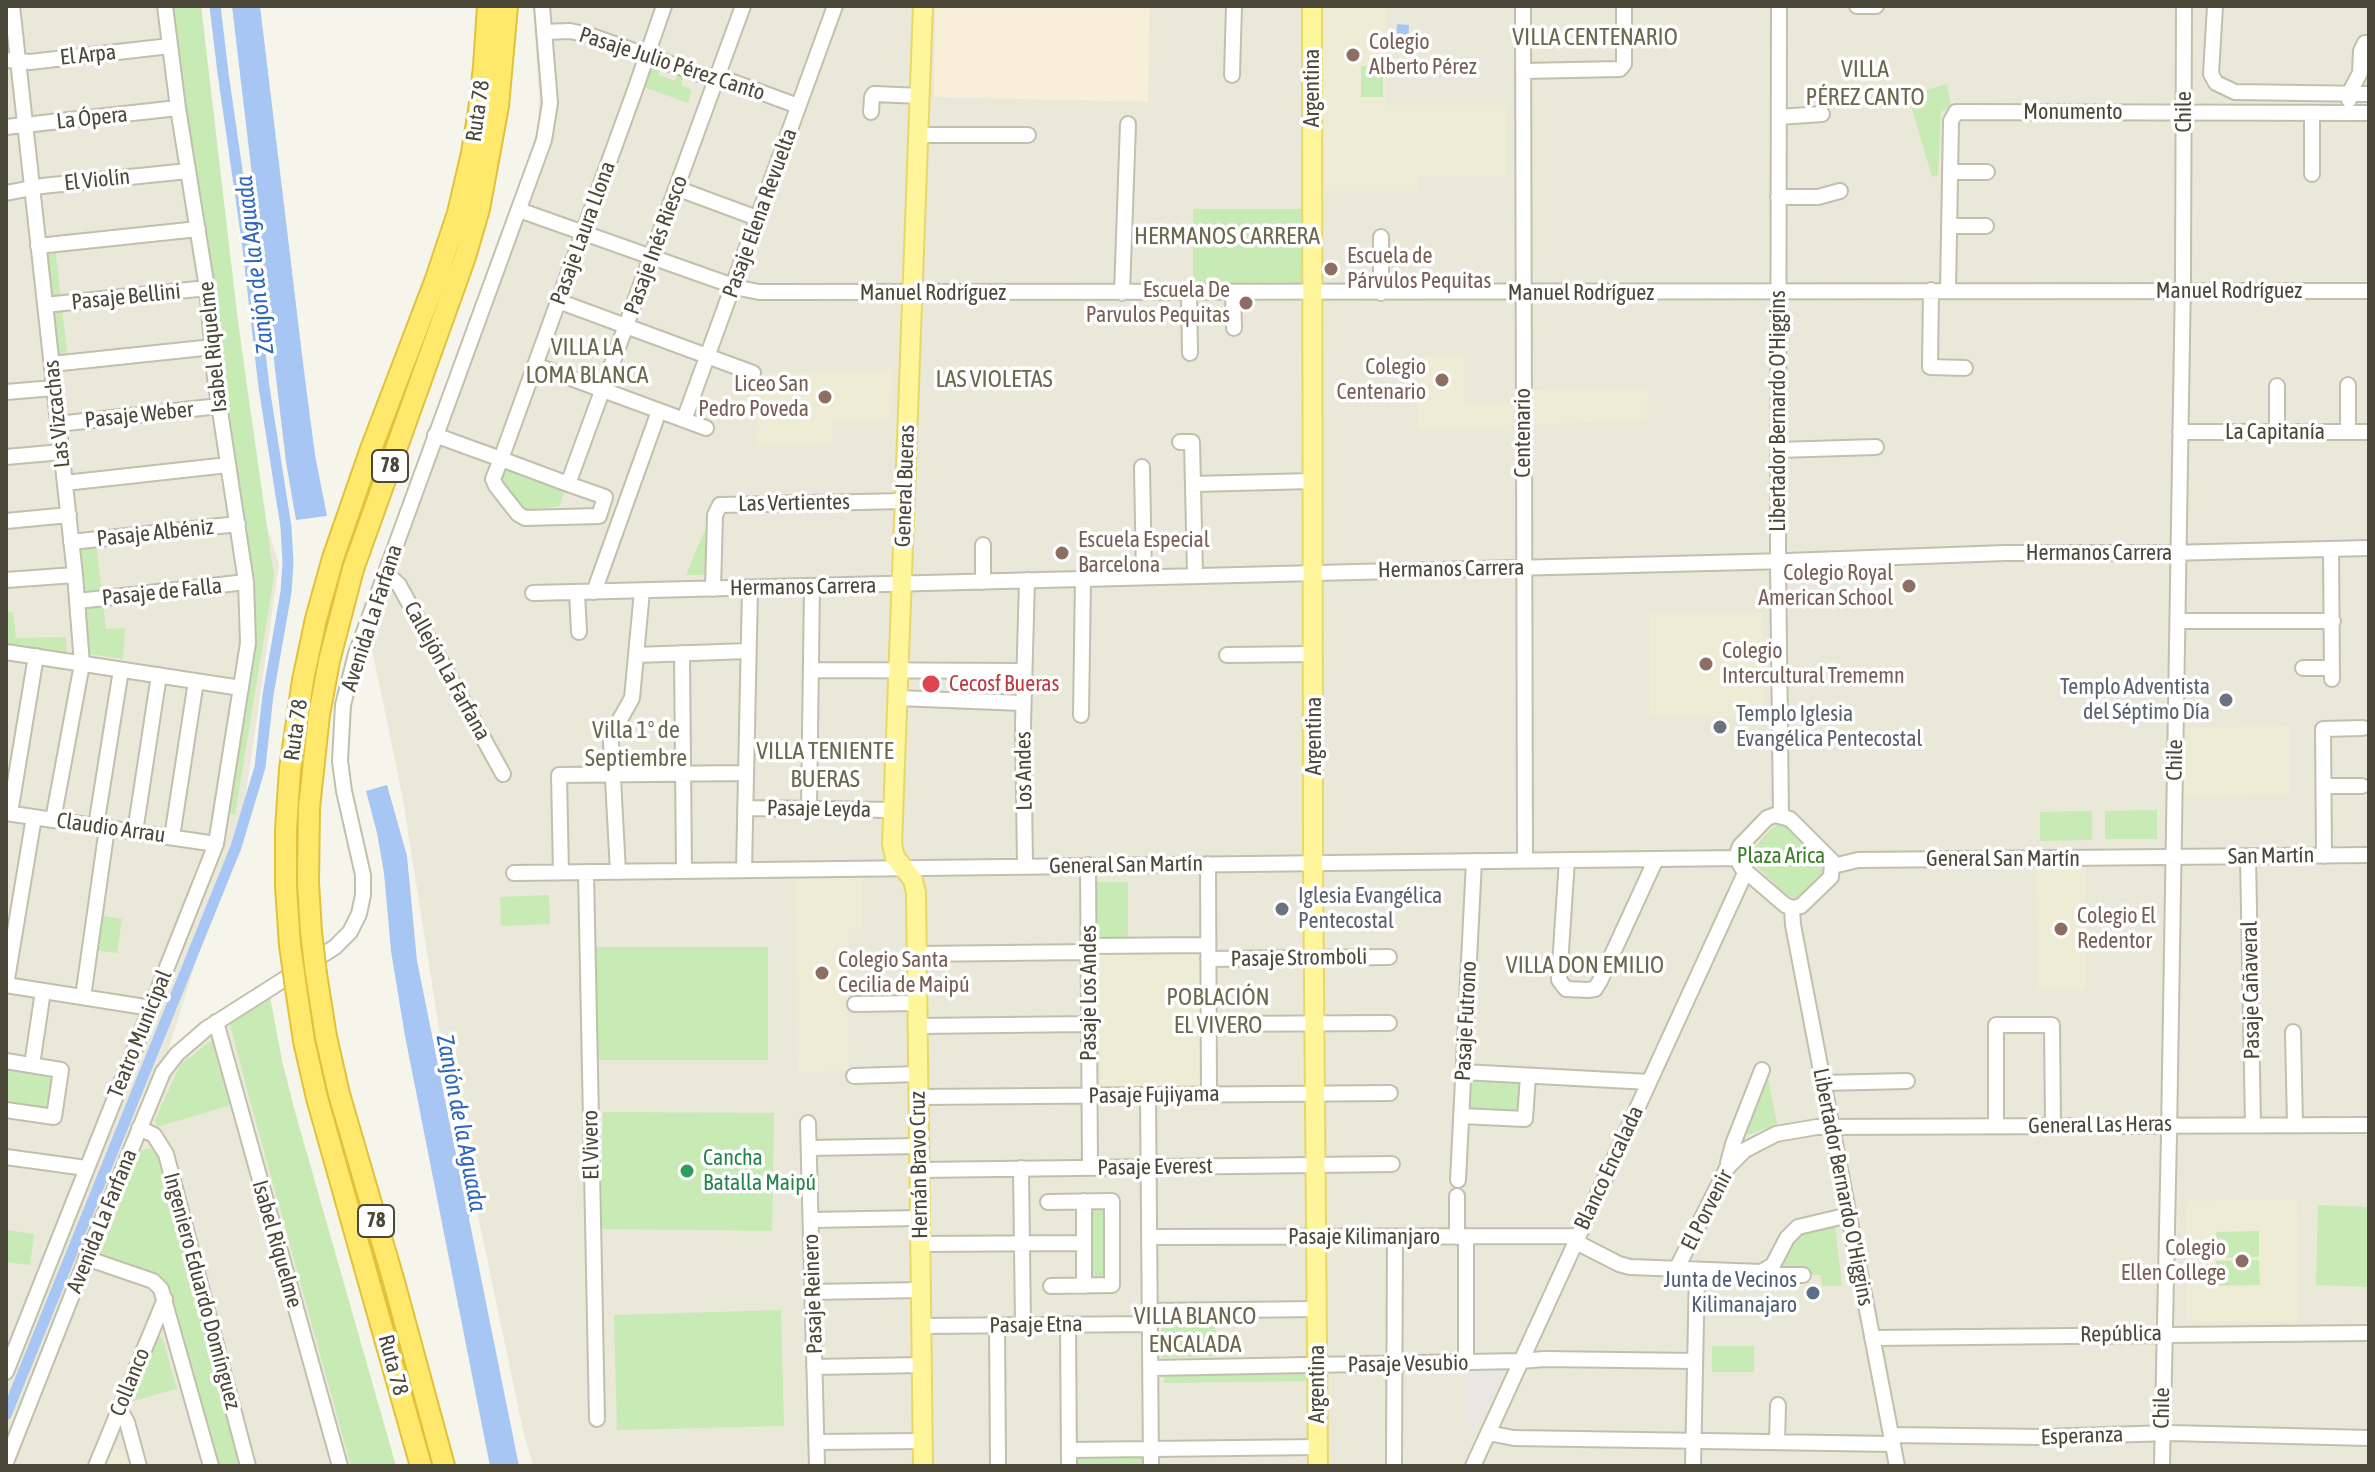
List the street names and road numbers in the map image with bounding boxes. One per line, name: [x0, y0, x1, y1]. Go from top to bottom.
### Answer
street label: Pasaje Julio Pérez Canto: [576, 22, 768, 106]
street label: El Arpa: [59, 39, 117, 71]
street label: Argentina: [1299, 49, 1325, 127]
street label: Ruta 78: [461, 79, 495, 143]
street label: Chile: [2171, 91, 2197, 133]
street label: Monumento: [2023, 99, 2123, 125]
street label: La Ópera: [55, 101, 129, 135]
street label: Pasaje Elena Revuelta: [717, 125, 803, 301]
street label: Pasaje Laura Llona: [545, 158, 621, 308]
street label: El Violín: [63, 163, 131, 197]
street label: Pasaje Inés Riesco: [619, 172, 693, 318]
street label: Pasaje Bellini: [70, 278, 182, 316]
street label: Manuel Rodríguez: [2156, 278, 2302, 304]
street label: Isabel Riquelme: [193, 280, 233, 414]
street label: Manuel Rodríguez: [860, 280, 1006, 306]
street label: Manuel Rodríguez: [1508, 280, 1654, 306]
street label: Libertador Bernardo O'Higgins: [1765, 290, 1791, 532]
street label: Las Vizcachas: [38, 359, 76, 469]
street label: Centenario: [1510, 388, 1536, 478]
street label: Pasaje Weber: [84, 396, 194, 434]
street label: La Capitanía: [2225, 419, 2325, 445]
street label: General Bueras: [890, 424, 920, 548]
road number: 78: [372, 450, 408, 482]
street label: Las Vertientes: [738, 489, 850, 517]
street label: Pasaje Albéniz: [95, 514, 215, 552]
street label: Hermanos Carrera: [2026, 540, 2172, 566]
street label: Avenida La Farfana: [336, 541, 408, 695]
street label: Hermanos Carrera: [1378, 555, 1524, 583]
street label: Pasaje de Falla: [101, 573, 223, 611]
street label: Hermanos Carrera: [730, 573, 876, 601]
street label: Callejón La Farfana: [398, 597, 496, 745]
street label: Argentina: [1301, 697, 1327, 775]
street label: Ruta 78: [279, 698, 313, 762]
street label: Los Andes: [1010, 731, 1038, 811]
street label: Chile: [2161, 739, 2189, 781]
street label: Pasaje Leyda: [767, 795, 871, 823]
street label: Claudio Arrau: [55, 807, 167, 849]
street label: San Martín: [2228, 842, 2314, 870]
street label: General San Martín: [1926, 846, 2080, 872]
street label: General San Martín: [1049, 850, 1203, 880]
street label: Pasaje Cañaveral: [2237, 920, 2265, 1060]
street label: Pasaje Los Andes: [1076, 925, 1102, 1061]
street label: Pasaje Stromboli: [1231, 944, 1367, 972]
street label: Pasaje Futrono: [1450, 960, 1482, 1082]
street label: Teatro Municipal: [102, 966, 178, 1102]
street label: Libertador Bernardo O'Higgins: [1807, 1066, 1879, 1308]
street label: Pasaje Fujiyama: [1088, 1081, 1220, 1109]
street label: Hernán Bravo Cruz: [905, 1091, 933, 1239]
street label: Blanco Encalada: [1569, 1102, 1649, 1234]
street label: El Vivero: [577, 1110, 605, 1180]
street label: General Las Heras: [2028, 1111, 2172, 1139]
street label: Avenida La Farfana: [61, 1145, 143, 1297]
street label: Pasaje Everest: [1097, 1153, 1213, 1181]
street label: El Porvenir: [1676, 1165, 1738, 1255]
street label: Ingeniero Eduardo Domínguez: [158, 1170, 246, 1412]
street label: Isabel Riquelme: [246, 1177, 308, 1311]
road number: 78: [358, 1205, 394, 1237]
street label: Pasaje Kilimanjaro: [1288, 1224, 1440, 1250]
street label: Pasaje Reinero: [798, 1233, 828, 1355]
street label: Pasaje Etna: [989, 1311, 1083, 1339]
street label: República: [2080, 1320, 2162, 1348]
street label: Ruta 78: [372, 1332, 414, 1398]
street label: Collanco: [104, 1344, 156, 1420]
street label: Argentina: [1304, 1345, 1330, 1423]
street label: Pasaje Vesubio: [1347, 1350, 1469, 1378]
street label: Chile: [2148, 1387, 2176, 1429]
street label: Esperanza: [2040, 1421, 2124, 1451]

